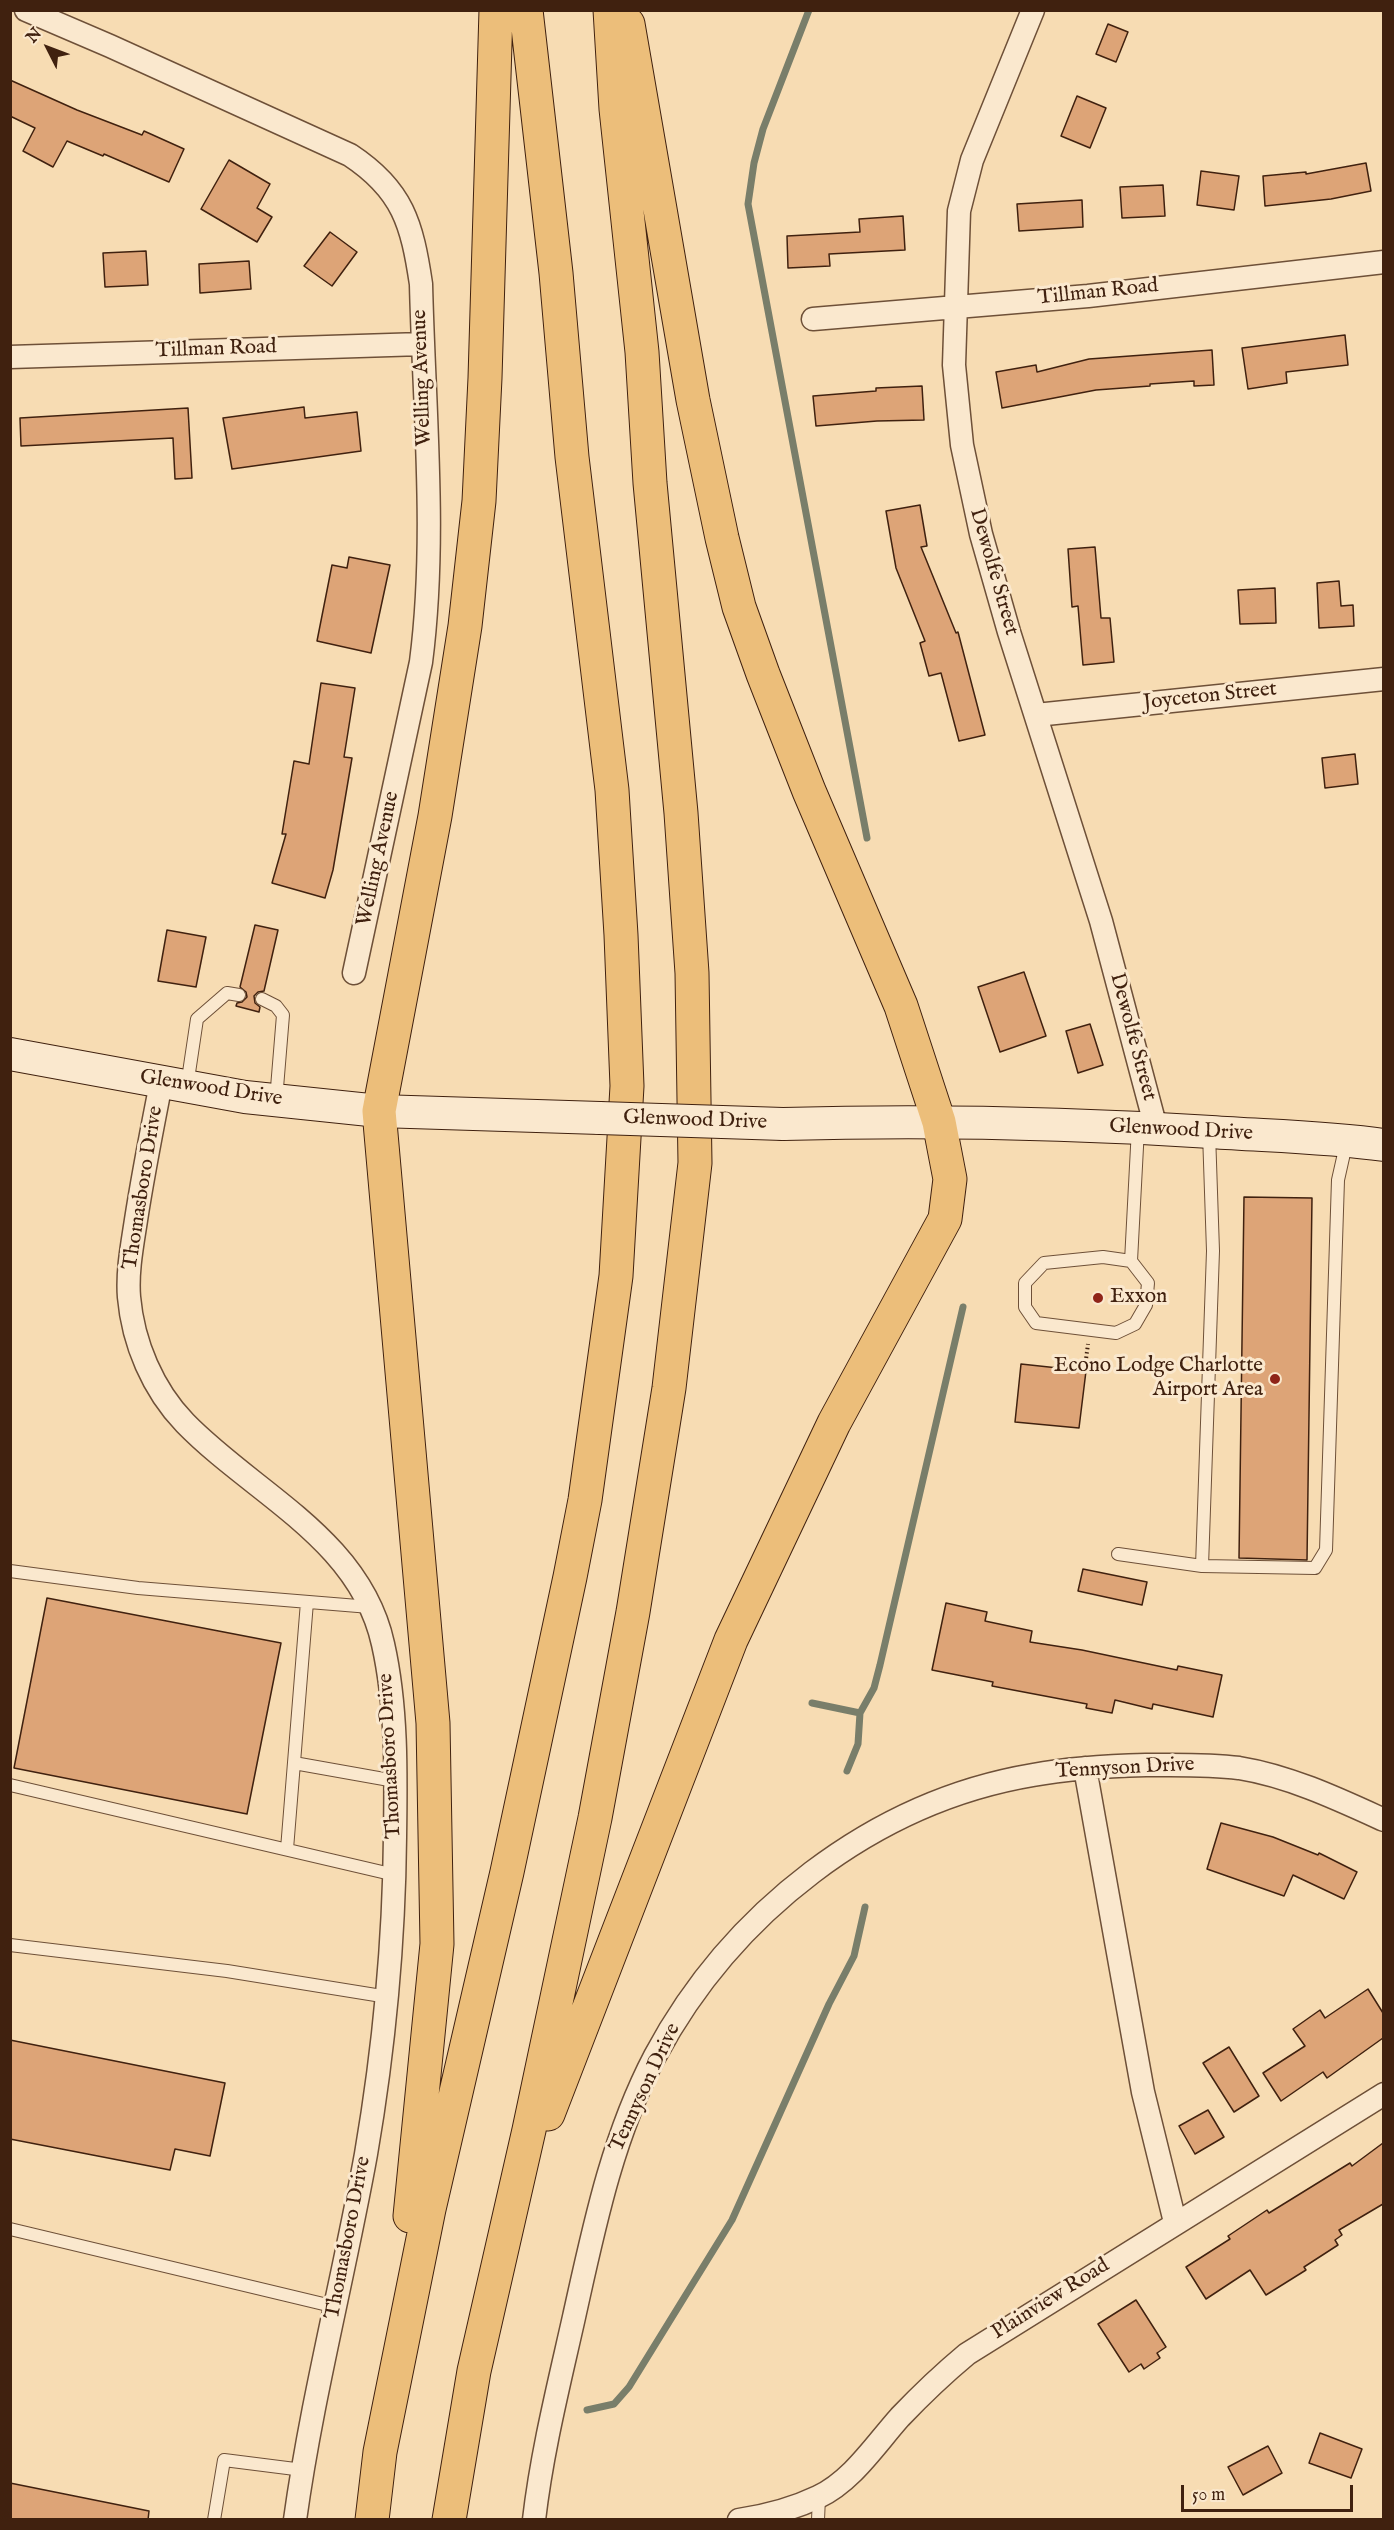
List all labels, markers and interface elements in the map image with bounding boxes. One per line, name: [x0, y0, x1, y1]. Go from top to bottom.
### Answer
north arrow: [18, 18, 78, 78]
text: N: [23, 24, 47, 48]
street label: Tillman Road: [1037, 274, 1159, 312]
street label: Welling Avenue: [408, 309, 438, 447]
street label: Tillman Road: [155, 335, 277, 365]
street label: Dewolfe Street: [963, 506, 1023, 638]
street label: Joyceton Street: [1142, 677, 1278, 717]
street label: Welling Avenue: [352, 789, 406, 929]
street label: Dewolfe Street: [1103, 970, 1161, 1104]
street label: Glenwood Drive: [138, 1065, 284, 1113]
street label: Thomasboro Drive: [119, 1104, 169, 1272]
street label: Glenwood Drive: [623, 1106, 767, 1136]
street label: Glenwood Drive: [1108, 1115, 1254, 1147]
place label: Exxon: [1110, 1285, 1167, 1311]
marker: Exxon: [1091, 1291, 1105, 1305]
place label: Econo Lodge Charlotte Airport Area: [1054, 1354, 1263, 1404]
marker: Econo Lodge Charlotte Airport Area: [1268, 1372, 1282, 1386]
street label: Thomasboro Drive: [374, 1673, 408, 1839]
street label: Tennyson Drive: [1055, 1753, 1195, 1785]
street label: Tennyson Drive: [605, 2020, 687, 2156]
street label: Thomasboro Drive: [321, 2154, 377, 2322]
street label: Plainview Road: [988, 2254, 1114, 2346]
scale bar: [1184, 2473, 1356, 2511]
text: 50 m: [1192, 2484, 1225, 2507]

